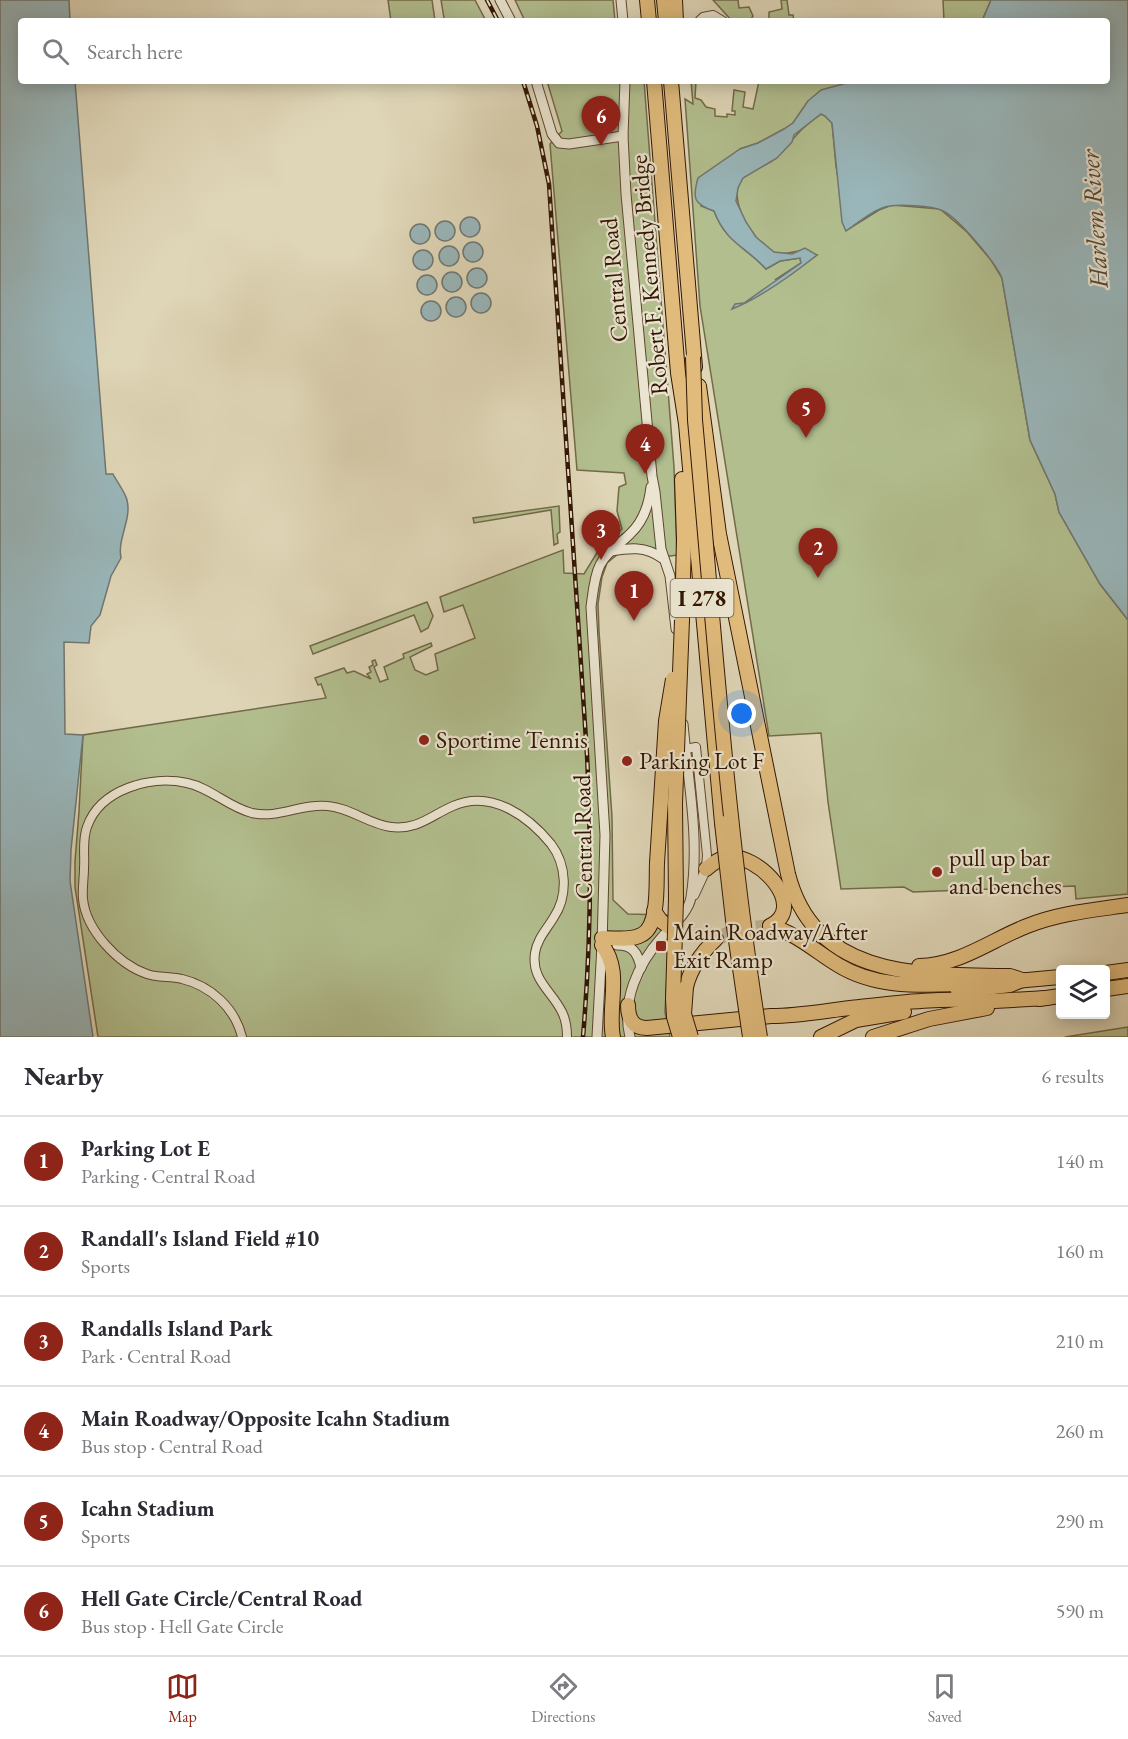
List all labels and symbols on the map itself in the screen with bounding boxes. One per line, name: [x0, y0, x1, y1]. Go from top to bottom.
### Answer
pin: 6: [582, 96, 620, 146]
water label: Harlem River: [1072, 148, 1116, 290]
street label: Robert F. Kennedy Bridge: [623, 154, 674, 397]
street label: Central Road: [593, 216, 634, 344]
pin: 5: [786, 388, 826, 438]
pin: 4: [626, 424, 664, 474]
pin: 3: [582, 510, 620, 560]
pin: 2: [798, 528, 838, 578]
pin: 1: [614, 572, 654, 621]
road number: I 278: [670, 579, 734, 617]
your location: [727, 699, 756, 728]
place label: Sportime Tennis: [436, 724, 588, 755]
marker: Sportime Tennis: [417, 733, 431, 747]
place label: Parking Lot F: [639, 745, 764, 776]
marker: Parking Lot F: [620, 754, 634, 768]
street label: Central Road: [566, 773, 599, 900]
place label: pull up bar and benches: [949, 842, 1062, 901]
marker: pull up bar and benches: [930, 865, 944, 879]
place label: Main Roadway/After Exit Ramp: [673, 916, 868, 975]
marker: Main Roadway/After Exit Ramp: [654, 939, 668, 953]

